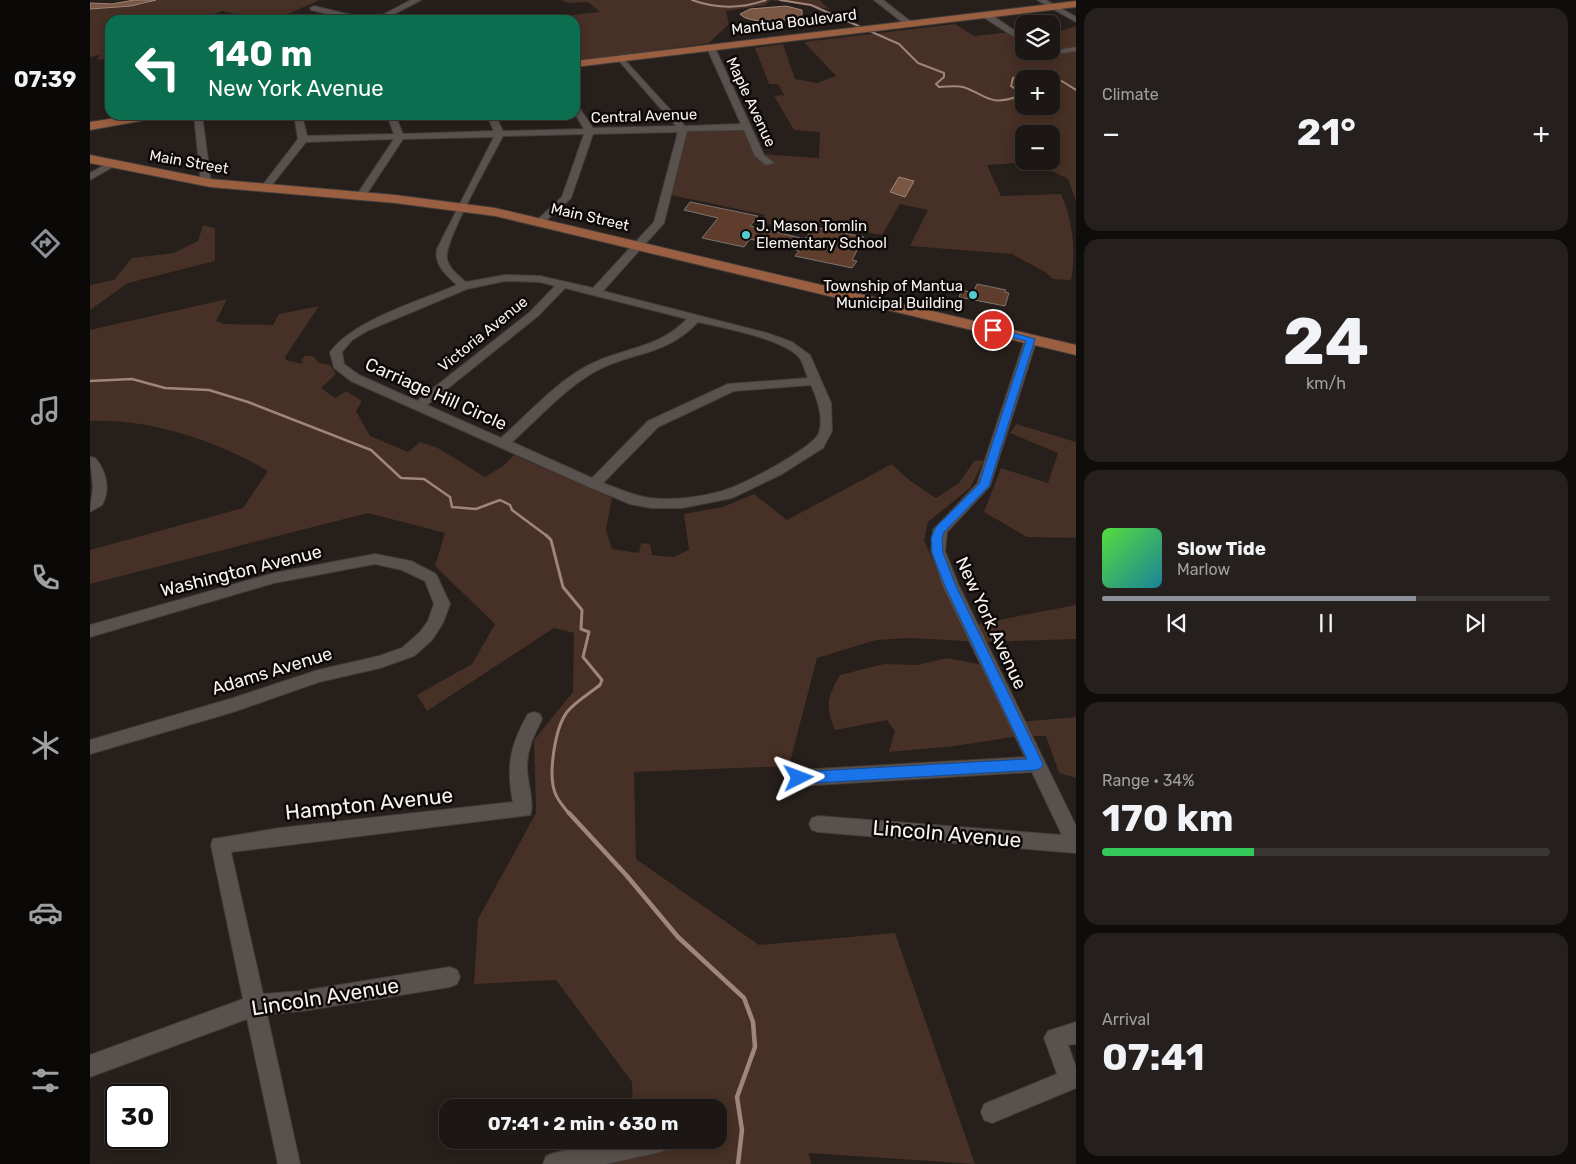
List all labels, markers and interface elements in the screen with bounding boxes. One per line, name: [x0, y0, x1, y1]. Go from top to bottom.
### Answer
street label: Mantua Boulevard: [730, 5, 858, 39]
map controls: [1015, 15, 1060, 170]
button: layers: [1015, 15, 1060, 60]
text: 140 m: [208, 33, 313, 75]
icon: left: [125, 35, 190, 100]
street label: Maple Avenue: [722, 54, 780, 150]
text: 07:39: [14, 66, 76, 93]
button: +: [1015, 70, 1060, 115]
text: New York Avenue: [208, 75, 384, 102]
text: Climate: [1102, 85, 1159, 104]
street label: Central Avenue: [590, 105, 698, 127]
text: 21°: [1297, 109, 1356, 155]
text: −: [1102, 117, 1120, 150]
text: +: [1533, 117, 1550, 150]
button: −: [1015, 125, 1060, 170]
street label: Main Street: [148, 146, 230, 178]
street label: Main Street: [549, 199, 631, 235]
place label: J. Mason Tomlin Elementary School: [756, 217, 887, 252]
icon: directions: [28, 226, 63, 261]
marker: J. Mason Tomlin Elementary School: [740, 229, 752, 241]
place label: Township of Mantua Municipal Building: [823, 277, 963, 312]
marker: Township of Mantua Municipal Building: [967, 289, 979, 301]
street label: Victoria Avenue: [435, 293, 531, 375]
text: 24: [1283, 303, 1369, 380]
pin: [972, 309, 1014, 351]
icon: arrive: [979, 316, 1007, 344]
street label: Carriage Hill Circle: [362, 353, 510, 435]
text: km/h: [1306, 374, 1346, 393]
icon: music: [28, 393, 63, 428]
text: Slow Tide: [1177, 537, 1266, 560]
street label: Washington Avenue: [158, 540, 324, 602]
street label: New York Avenue: [951, 553, 1031, 693]
icon: phone: [28, 560, 63, 595]
text: Marlow: [1177, 560, 1230, 579]
icon: previous: [1163, 609, 1191, 637]
icon: pause: [1312, 609, 1340, 637]
icon: next: [1461, 609, 1489, 637]
street label: Adams Avenue: [209, 642, 335, 700]
icon: climate: [28, 728, 63, 763]
position arrow: [772, 751, 824, 803]
text: Range · 34%: [1102, 771, 1194, 790]
street label: Hampton Avenue: [284, 782, 454, 825]
text: 170 km: [1102, 795, 1234, 841]
street label: Lincoln Avenue: [872, 815, 1022, 852]
icon: car: [28, 895, 63, 930]
street label: Lincoln Avenue: [249, 972, 401, 1021]
text: Arrival: [1102, 1010, 1150, 1029]
text: 07:41: [1102, 1034, 1205, 1080]
icon: filters: [28, 1063, 63, 1098]
speed limit sign: 30: [105, 1084, 170, 1149]
text: 07:41 · 2 min · 630 m: [488, 1112, 678, 1135]

